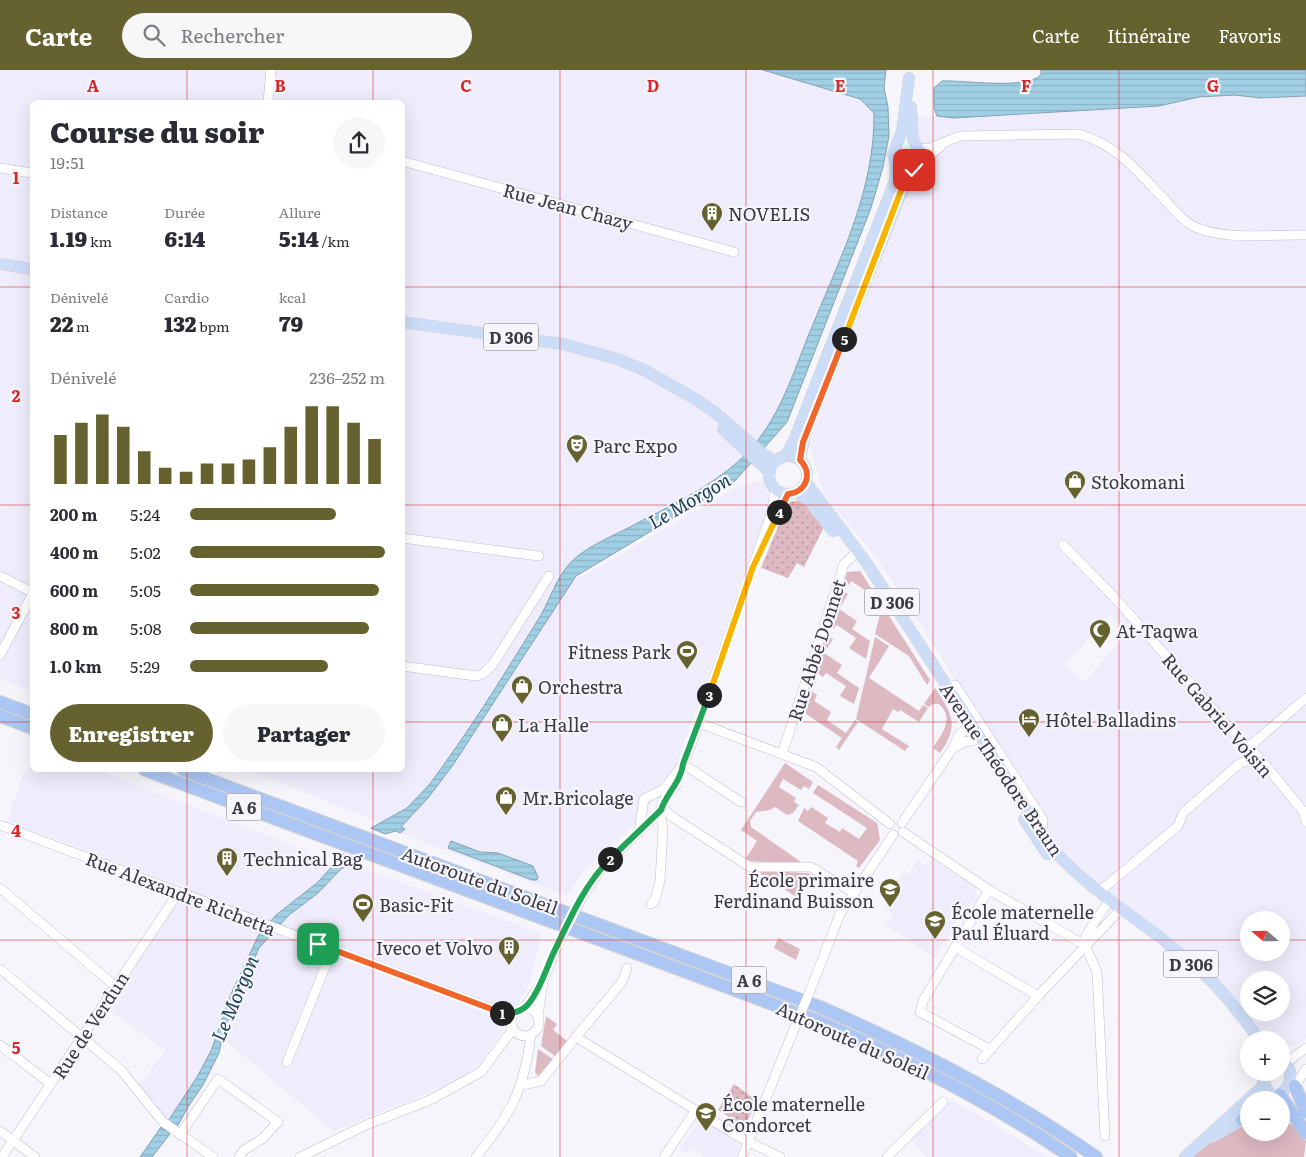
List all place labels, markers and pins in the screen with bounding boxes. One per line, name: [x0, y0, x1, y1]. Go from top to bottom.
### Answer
pin: [893, 149, 935, 191]
place label: NOVELIS: [728, 200, 810, 227]
building icon: NOVELIS: [700, 201, 724, 232]
pin: 5: [832, 326, 856, 352]
place label: Parc Expo: [593, 432, 678, 459]
theatre icon: Parc Expo: [565, 433, 589, 464]
place label: Stokomani: [1091, 468, 1185, 495]
shop icon: Stokomani: [1063, 469, 1087, 500]
pin: 4: [766, 500, 792, 524]
place label: At-Taqwa: [1116, 617, 1198, 644]
mosque icon: At-Taqwa: [1088, 618, 1112, 649]
place label: Fitness Park: [567, 638, 672, 665]
sports icon: Fitness Park: [675, 639, 699, 670]
place label: Orchestra: [538, 673, 623, 700]
shop icon: Orchestra: [510, 674, 534, 705]
pin: 3: [696, 682, 722, 708]
place label: Hôtel Balladins: [1045, 706, 1176, 733]
hotel icon: Hôtel Balladins: [1017, 707, 1041, 738]
place label: La Halle: [518, 711, 589, 738]
shop icon: La Halle: [490, 712, 514, 743]
place label: Mr.Bricolage: [522, 784, 634, 811]
shop icon: Mr.Bricolage: [494, 785, 518, 816]
place label: Technical Bag: [243, 845, 364, 872]
building icon: Technical Bag: [215, 846, 239, 877]
pin: 2: [598, 846, 622, 872]
place label: École primaire Ferdinand Buisson: [713, 866, 874, 914]
school or university icon: École primaire Ferdinand Buisson: [878, 877, 902, 908]
place label: Basic-Fit: [379, 891, 454, 918]
sports icon: Basic-Fit: [351, 892, 375, 923]
place label: École maternelle Paul Éluard: [951, 898, 1094, 946]
school or university icon: École maternelle Paul Éluard: [923, 909, 947, 940]
pin: [297, 923, 339, 965]
place label: Iveco et Volvo: [376, 934, 493, 961]
building icon: Iveco et Volvo: [497, 935, 521, 966]
pin: 1: [490, 1000, 514, 1026]
place label: École maternelle Condorcet: [722, 1090, 865, 1138]
school or university icon: École maternelle Condorcet: [694, 1101, 718, 1132]

